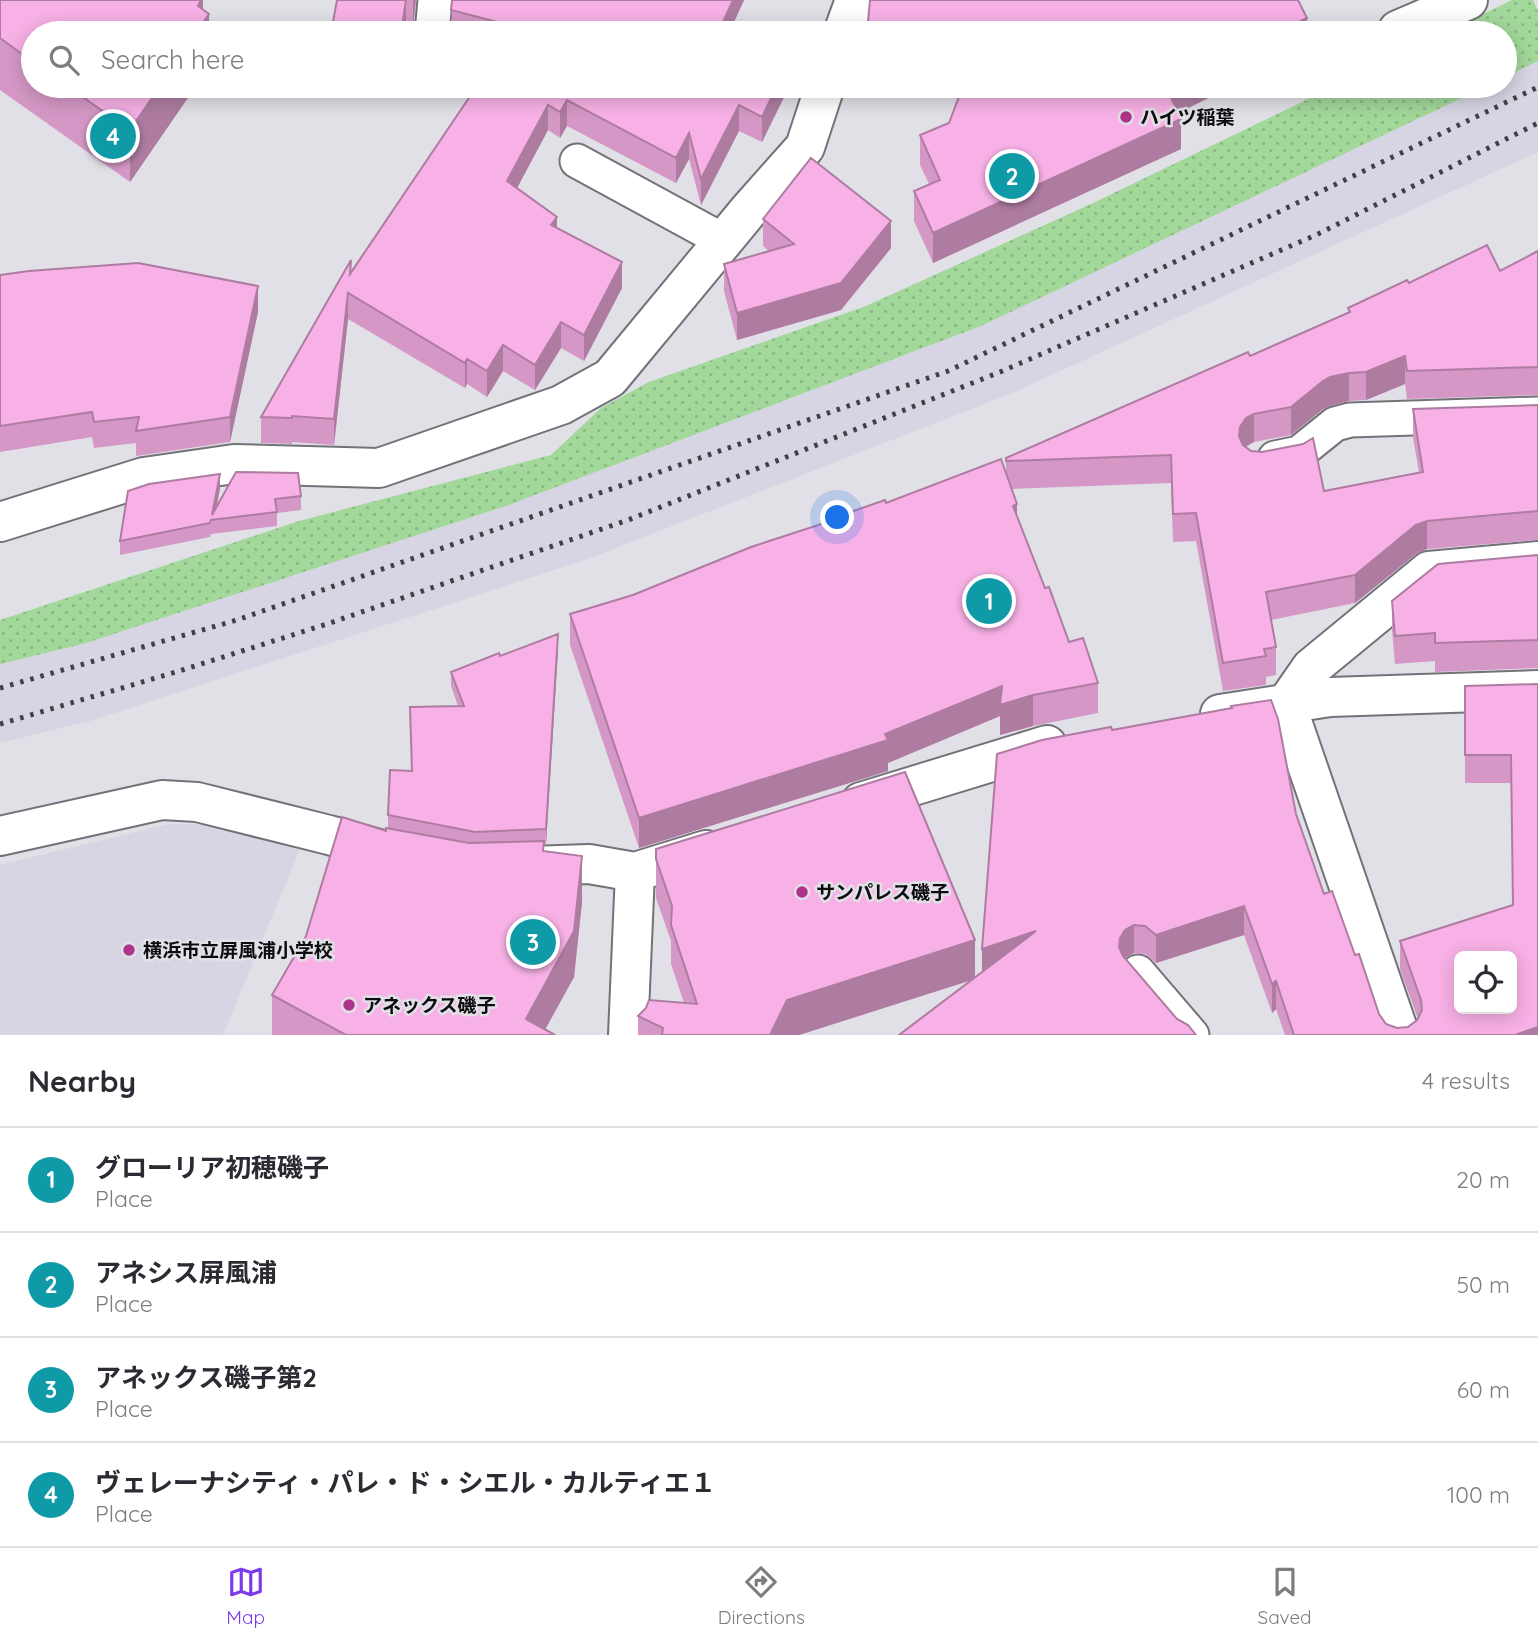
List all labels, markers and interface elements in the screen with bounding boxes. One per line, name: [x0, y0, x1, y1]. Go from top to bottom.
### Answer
search box: [21, 21, 1517, 98]
icon: search: [45, 41, 83, 79]
text: Search here: [101, 43, 245, 76]
place label: ハイツ稲葉: [1140, 105, 1235, 129]
marker: ハイツ稲葉: [1118, 109, 1134, 125]
pin: 4: [90, 110, 136, 162]
pin: 2: [989, 150, 1035, 202]
your location: [820, 500, 854, 534]
pin: 1: [966, 575, 1012, 627]
place label: サンパレス磯子: [816, 880, 949, 904]
marker: サンパレス磯子: [794, 884, 810, 900]
pin: 3: [510, 916, 556, 968]
place label: 横浜市立屏風浦小学校: [143, 938, 333, 962]
marker: 横浜市立屏風浦小学校: [121, 942, 137, 958]
map controls: [1454, 951, 1517, 1014]
button: locate: [1454, 951, 1517, 1014]
place label: アネックス磯子: [363, 993, 495, 1017]
marker: アネックス磯子: [341, 997, 357, 1013]
text: Nearby: [28, 1062, 136, 1100]
text: 4 results: [1422, 1066, 1510, 1095]
text: グローリア初穂磯子: [95, 1151, 329, 1184]
text: 1: [47, 1165, 55, 1194]
text: 20 m: [1456, 1165, 1510, 1194]
text: Place: [95, 1184, 153, 1213]
text: アネシス屏風浦: [95, 1256, 277, 1289]
text: 2: [44, 1270, 58, 1299]
text: 50 m: [1457, 1270, 1510, 1299]
text: Place: [95, 1289, 153, 1318]
text: アネックス磯子第2: [95, 1361, 317, 1394]
text: 3: [45, 1375, 57, 1404]
text: 60 m: [1457, 1375, 1510, 1404]
text: Place: [95, 1394, 153, 1423]
text: ヴェレーナシティ・パレ・ド・シエル・カルティエ１: [95, 1466, 716, 1499]
text: 4: [44, 1480, 58, 1509]
text: 100 m: [1447, 1480, 1510, 1509]
text: Place: [95, 1499, 153, 1528]
tab: Map: [226, 1563, 265, 1629]
tab: Directions: [718, 1563, 805, 1629]
tab: Saved: [1257, 1563, 1312, 1629]

